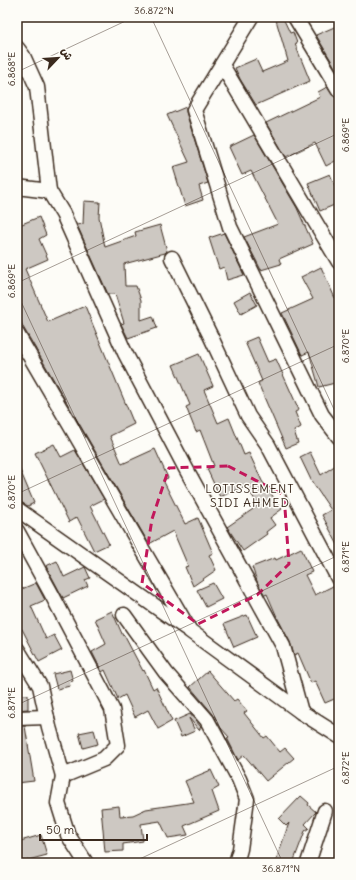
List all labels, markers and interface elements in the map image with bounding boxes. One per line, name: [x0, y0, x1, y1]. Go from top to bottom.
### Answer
text: 36.872°N: [134, 4, 174, 17]
north arrow: [38, 38, 78, 78]
text: ش: [58, 45, 76, 62]
text: 6.868°E: [5, 52, 18, 86]
text: 6.869°E: [339, 118, 352, 152]
text: 6.869°E: [5, 264, 18, 298]
text: 6.870°E: [339, 329, 352, 363]
text: 6.870°E: [5, 475, 18, 509]
district label: LOTISSEMENT SIDI AHMED: [205, 481, 295, 510]
text: 6.871°E: [339, 541, 352, 573]
text: 6.871°E: [5, 687, 18, 719]
text: 6.872°E: [339, 751, 352, 785]
scale bar: [40, 816, 147, 842]
text: 50 m: [46, 822, 75, 837]
text: 36.871°N: [262, 862, 300, 875]

